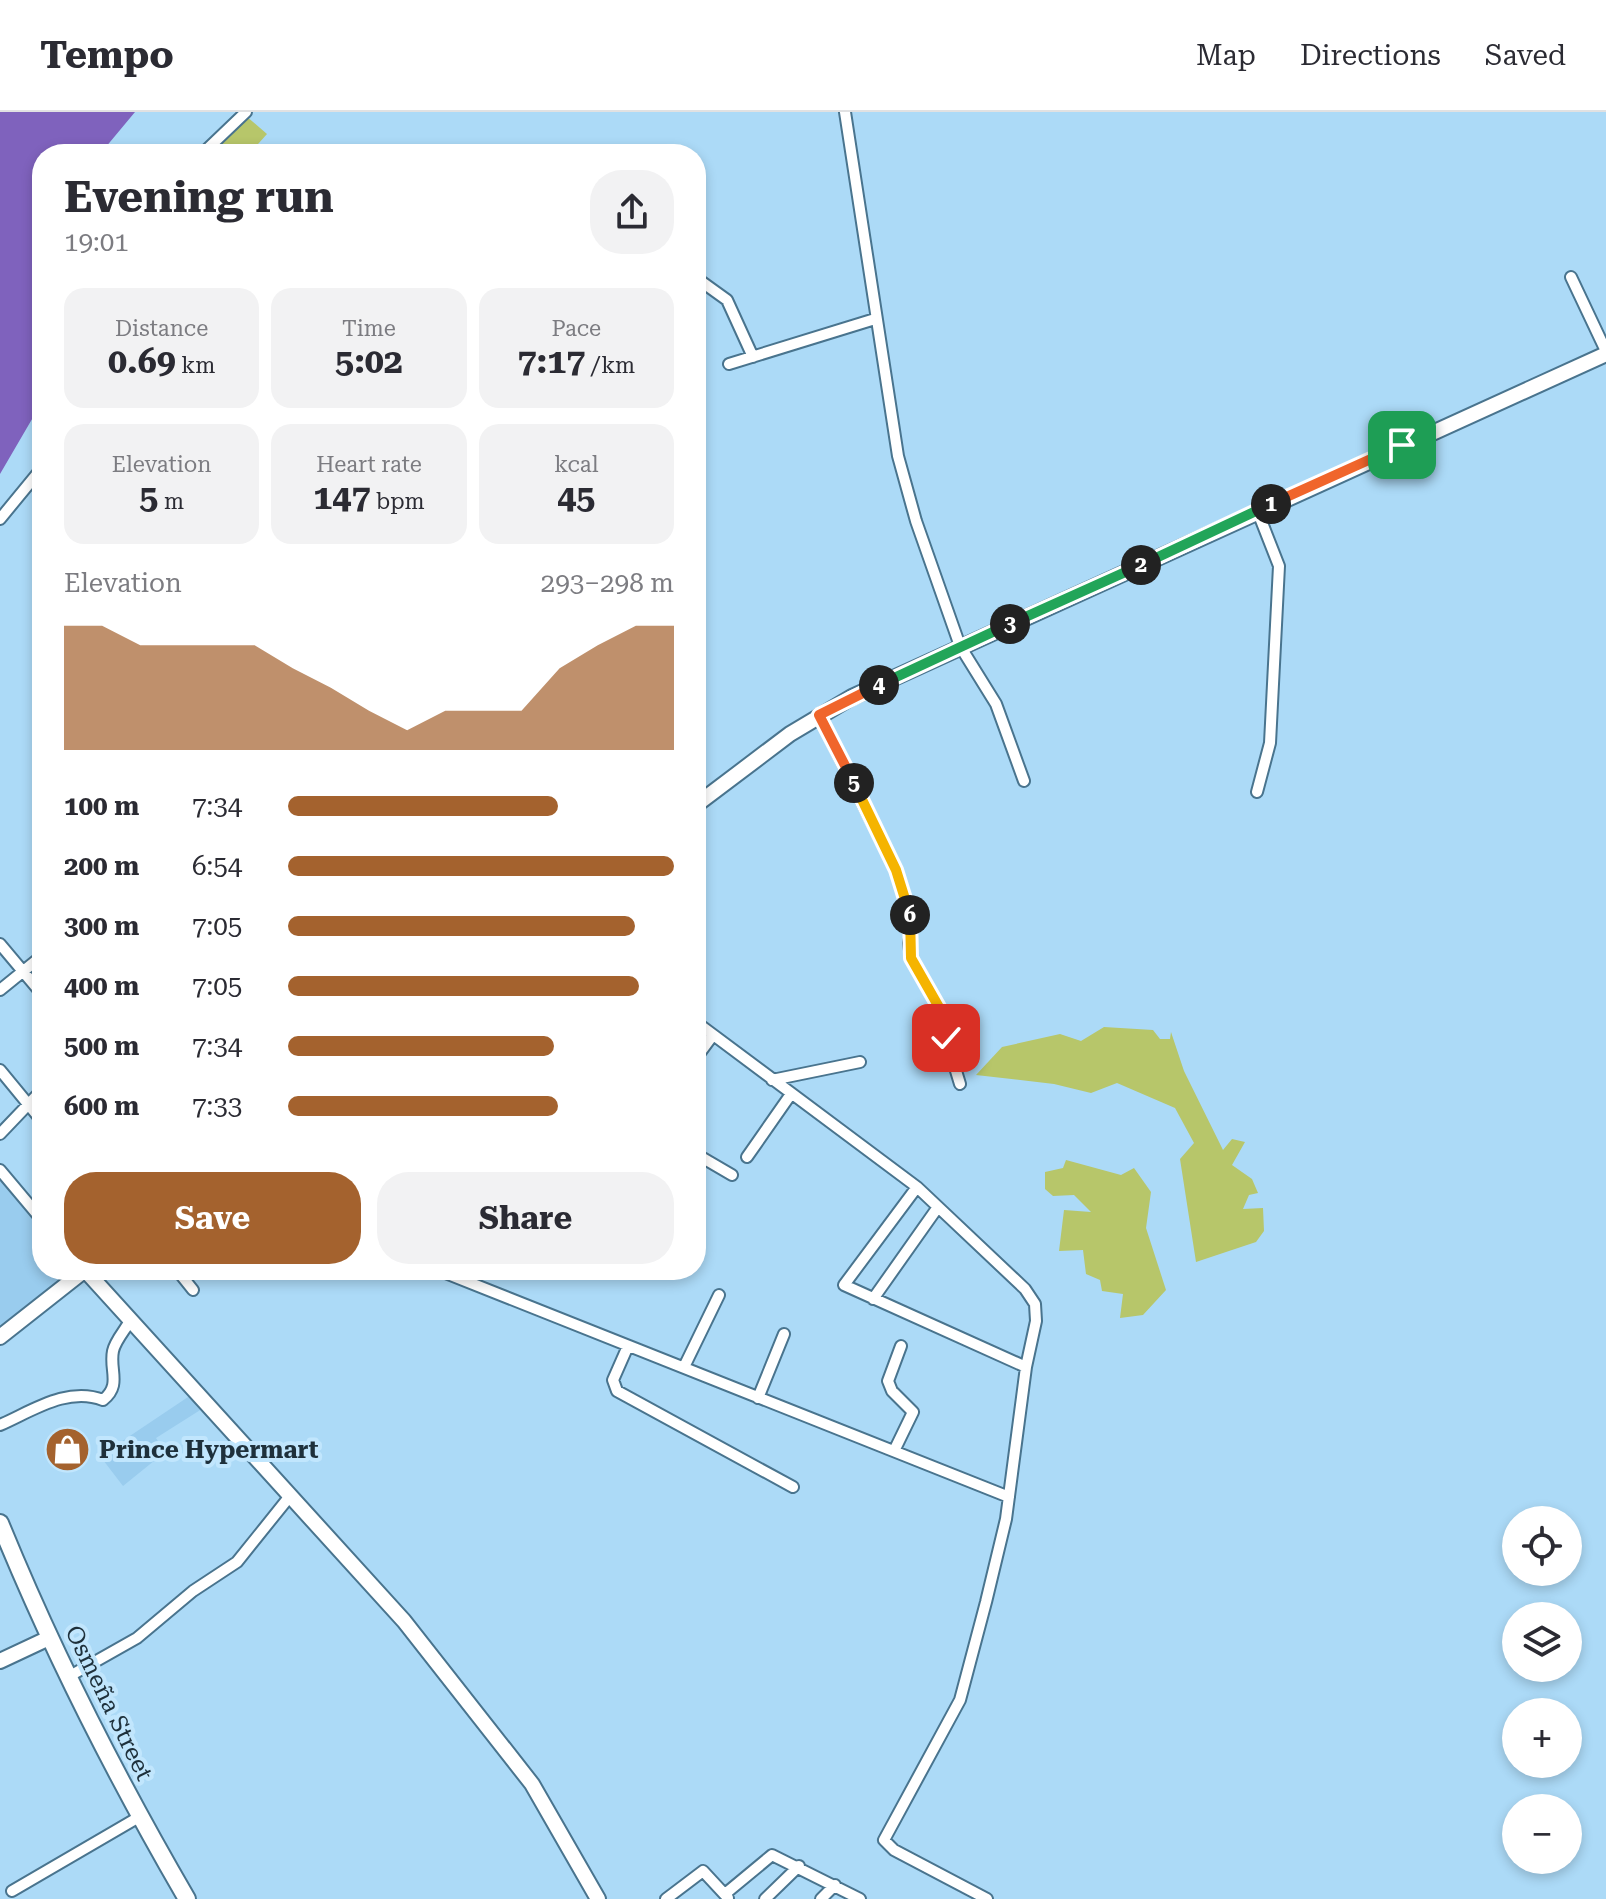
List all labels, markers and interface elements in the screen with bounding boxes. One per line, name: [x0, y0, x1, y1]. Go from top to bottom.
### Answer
text: Tempo: [40, 33, 174, 77]
text: Map: [1196, 39, 1256, 72]
text: Directions: [1300, 39, 1441, 72]
text: Saved: [1485, 39, 1566, 72]
button: share: [590, 170, 674, 254]
text: Evening run: [64, 171, 334, 223]
text: 19:01: [64, 227, 129, 257]
text: Distance: [115, 316, 208, 341]
text: Time: [342, 316, 396, 341]
text: Pace: [552, 316, 601, 341]
text: 0.69: [108, 341, 176, 381]
text: 5:02: [335, 341, 403, 381]
text: 7:17: [517, 341, 585, 381]
text: km: [176, 353, 215, 378]
text: /km: [585, 353, 635, 378]
pin: [1368, 411, 1436, 479]
icon: arrive: [1380, 423, 1424, 467]
text: Elevation: [112, 452, 212, 477]
text: Heart rate: [316, 452, 422, 477]
text: kcal: [554, 452, 598, 477]
text: 5: [139, 477, 158, 517]
text: 147: [313, 477, 370, 517]
text: 45: [557, 477, 595, 517]
pin: 1: [1251, 484, 1291, 524]
text: m: [158, 489, 184, 514]
text: bpm: [370, 489, 425, 514]
text: 1: [1265, 491, 1277, 516]
pin: 2: [1121, 545, 1161, 585]
text: 2: [1135, 552, 1147, 577]
text: Elevation: [64, 568, 182, 598]
text: 293–298 m: [541, 568, 674, 598]
pin: 3: [990, 604, 1030, 644]
text: 3: [1004, 611, 1016, 636]
pin: 4: [859, 665, 899, 705]
text: 4: [873, 672, 885, 697]
pin: 5: [834, 763, 874, 803]
text: 5: [848, 770, 860, 795]
text: 100 m: [64, 791, 139, 821]
text: 7:34: [192, 791, 242, 821]
text: 200 m: [64, 851, 139, 881]
text: 6:54: [192, 851, 242, 881]
pin: 6: [890, 895, 930, 935]
text: 6: [904, 902, 916, 927]
text: 300 m: [64, 911, 139, 941]
text: 7:05: [192, 911, 242, 941]
text: 400 m: [64, 971, 139, 1001]
text: 7:05: [192, 971, 242, 1001]
pin: [912, 1004, 980, 1072]
icon: check: [924, 1016, 968, 1060]
text: 500 m: [64, 1031, 139, 1061]
text: 7:34: [192, 1031, 242, 1061]
text: 600 m: [64, 1091, 139, 1121]
text: 7:33: [192, 1091, 242, 1121]
button: Save: [64, 1172, 361, 1264]
button: Share: [377, 1172, 674, 1264]
shop icon: Prince Hypermart: [44, 1426, 92, 1474]
place label: Prince Hypermart: [99, 1436, 319, 1464]
map controls: [1502, 1506, 1582, 1874]
button: locate: [1502, 1506, 1582, 1586]
button: layers: [1502, 1602, 1582, 1682]
street label: Osmeña Street: [59, 1621, 159, 1785]
button: +: [1502, 1698, 1582, 1778]
button: −: [1502, 1794, 1582, 1874]

